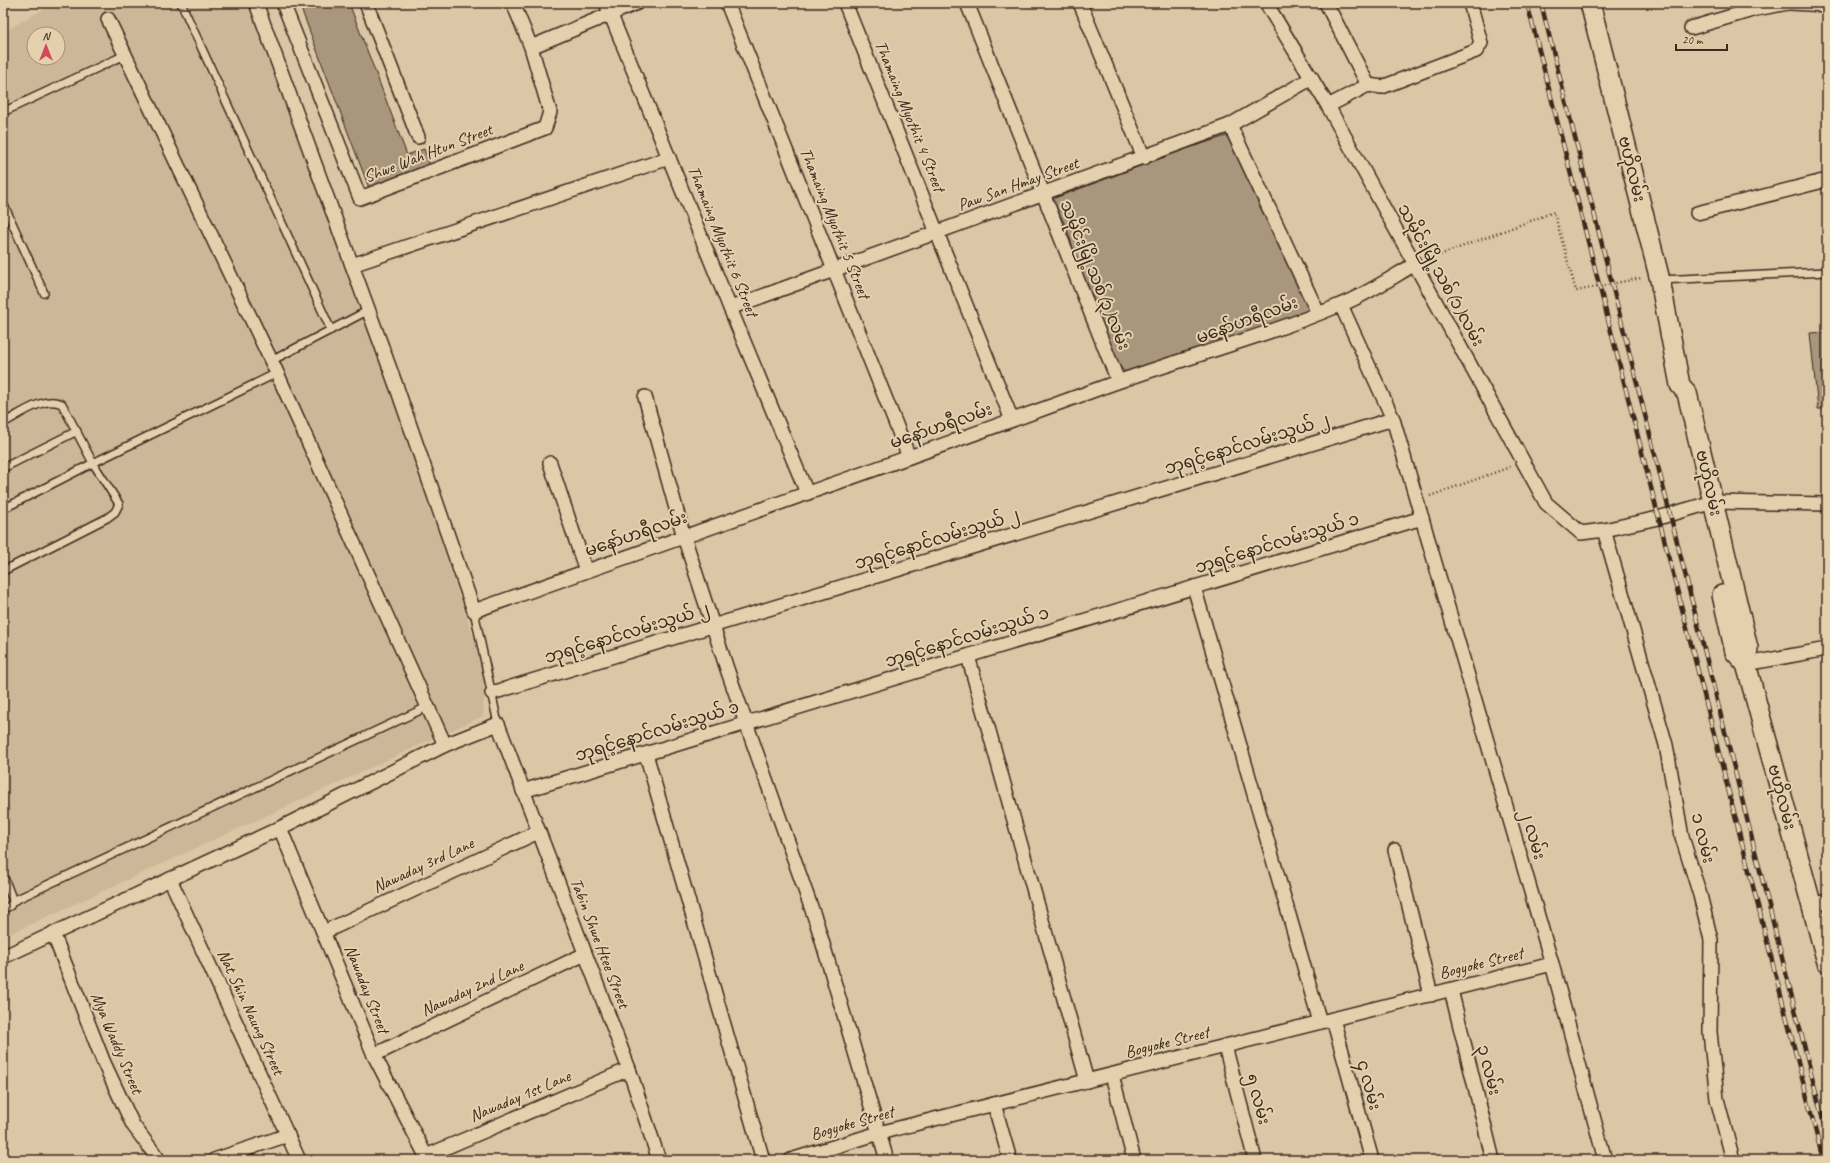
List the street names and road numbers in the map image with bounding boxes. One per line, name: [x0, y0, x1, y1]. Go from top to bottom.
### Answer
street label: Thamaing Myothit 4 Street: [870, 37, 951, 197]
street label: Shwe Wah Htun Street: [361, 118, 497, 187]
street label: ဗဟိုလမ်း: [1610, 134, 1651, 205]
street label: Thamaing Myothit 5 Street: [795, 144, 876, 304]
street label: Paw San Hmay Street: [955, 152, 1083, 216]
street label: Thamaing Myothit 6 Street: [683, 162, 764, 322]
street label: သမိုင်းမြို့သစ်(၃)လမ်း: [1052, 197, 1136, 355]
street label: သမိုင်းမြို့သစ်(၁)လမ်း: [1390, 200, 1490, 352]
street label: မနော်ဟရီလမ်း: [1193, 291, 1302, 351]
street label: မနော်ဟရီလမ်း: [887, 398, 996, 456]
street label: ဘုရင့်နောင်လမ်းသွယ် ၂: [1162, 408, 1333, 483]
street label: ဗဟိုလမ်း: [1687, 448, 1728, 519]
street label: ဘုရင့်နောင်လမ်းသွယ် ၂: [852, 503, 1023, 578]
street label: မနော်ဟရီလမ်း: [582, 506, 691, 564]
street label: ဘုရင့်နောင်လမ်းသွယ် ၁: [1192, 507, 1363, 582]
street label: ဘုရင့်နောင်လမ်းသွယ် ၂: [542, 597, 713, 672]
street label: ဘုရင့်နောင်လမ်းသွယ် ၁: [882, 601, 1053, 676]
street label: ဘုရင့်နောင်လမ်းသွယ် ၁: [572, 695, 743, 770]
street label: ဗဟိုလမ်း: [1759, 762, 1802, 833]
street label: ၂ လမ်း: [1513, 806, 1551, 863]
street label: ၁ လမ်း: [1687, 810, 1720, 865]
street label: Nawaday 3rd Lane: [369, 832, 478, 898]
street label: Tabin Shwe Htee Street: [566, 875, 635, 1013]
street label: Nawaday Street: [340, 942, 395, 1039]
street label: Bogyoke Street: [1437, 942, 1527, 984]
street label: Nat Shin Naung Street: [213, 946, 290, 1080]
street label: Nawaday 2nd Lane: [417, 955, 528, 1021]
street label: Mya Waddy Street: [86, 989, 149, 1099]
street label: Bogyoke Street: [1123, 1021, 1213, 1063]
street label: ၃ လမ်း: [1470, 1042, 1506, 1098]
street label: ၄ လမ်း: [1349, 1057, 1387, 1113]
street label: Nawaday 1st Lane: [466, 1065, 575, 1127]
street label: ၅ လမ်း: [1238, 1071, 1276, 1128]
street label: Bogyoke Street: [808, 1100, 898, 1145]

